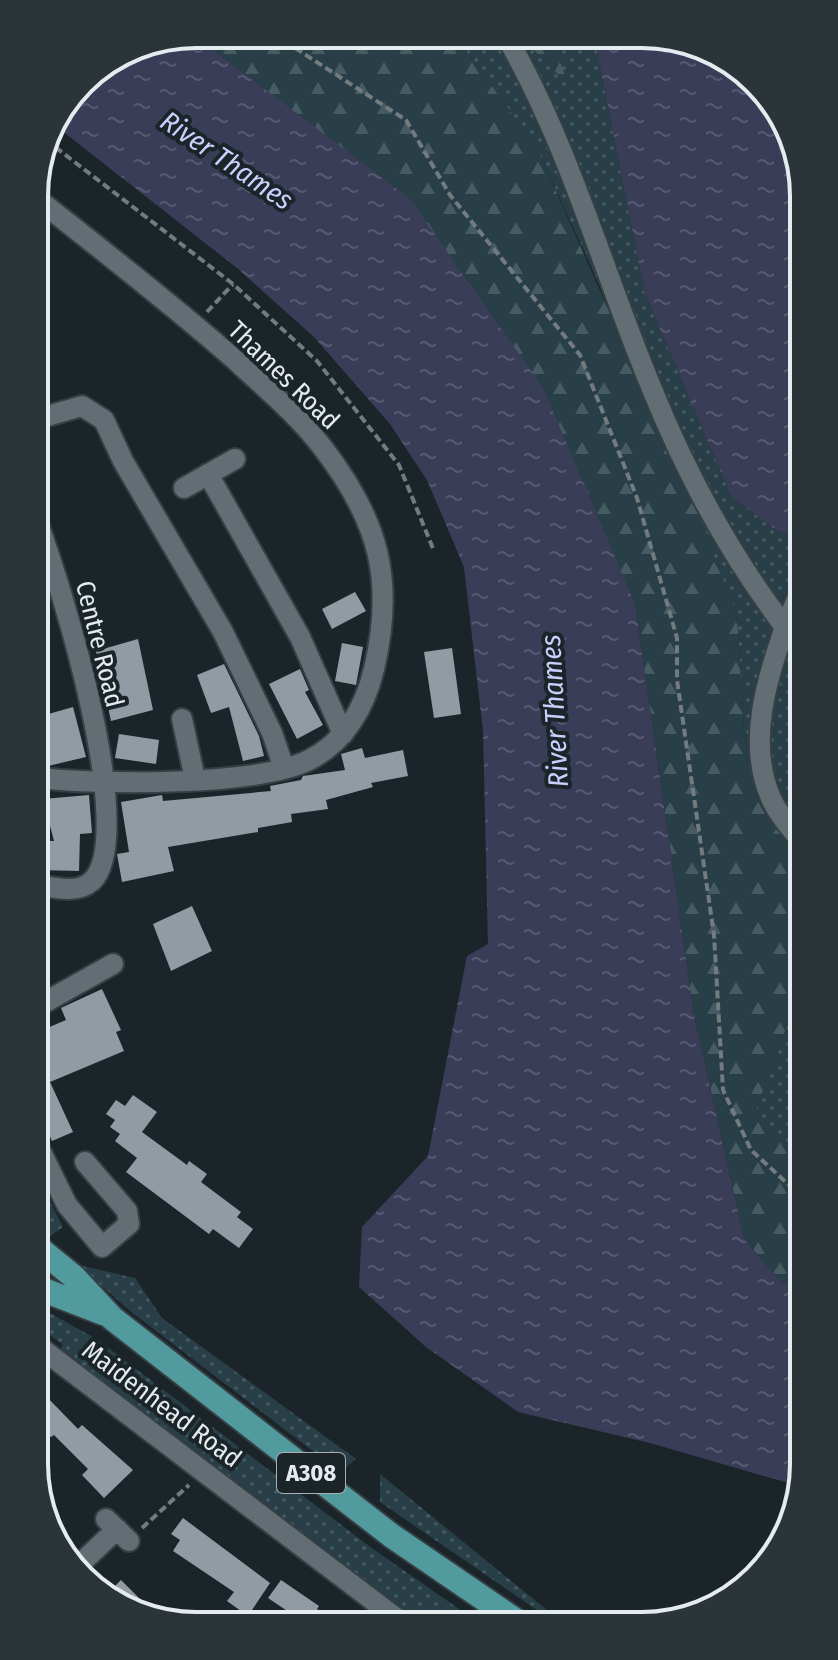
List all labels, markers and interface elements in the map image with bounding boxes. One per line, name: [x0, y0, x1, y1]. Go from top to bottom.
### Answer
water label: River Thames: [154, 104, 299, 217]
street label: Thames Road: [222, 315, 346, 436]
street label: Centre Road: [69, 578, 130, 710]
water label: River Thames: [534, 634, 575, 788]
street label: Maidenhead Road: [76, 1334, 247, 1474]
road number: A308: [277, 1453, 345, 1493]

